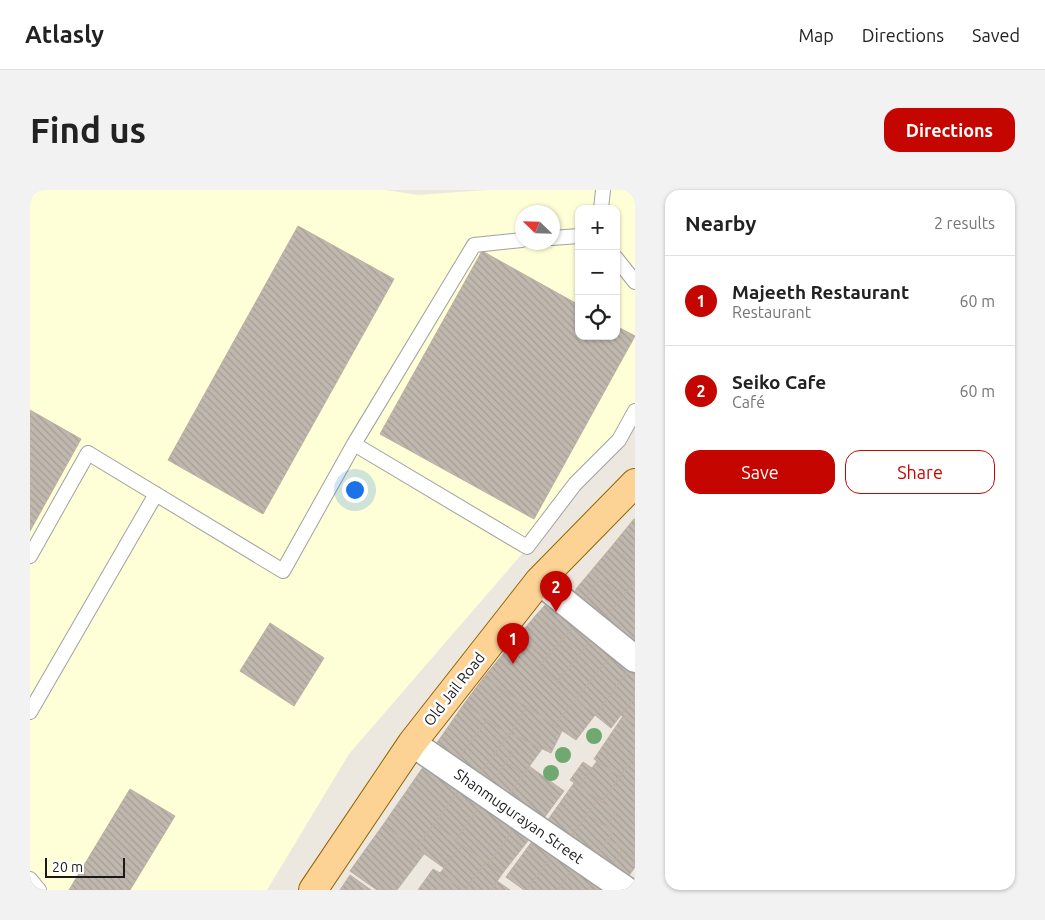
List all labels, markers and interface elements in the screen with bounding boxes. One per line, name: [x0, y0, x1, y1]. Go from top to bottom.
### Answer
text: Atlasly: [25, 21, 104, 48]
text: Map: [798, 25, 834, 45]
text: Directions: [862, 25, 944, 45]
text: Saved: [972, 25, 1020, 45]
button: Directions: [884, 108, 1015, 152]
text: Find us: [30, 110, 146, 150]
north arrow: [515, 205, 560, 250]
map controls: [575, 205, 620, 340]
button: +: [575, 205, 620, 250]
text: Nearby: [685, 211, 756, 235]
text: 2 results: [934, 214, 995, 232]
button: −: [575, 250, 620, 295]
text: Majeeth Restaurant: [732, 281, 909, 303]
text: 1: [696, 292, 706, 310]
text: 60 m: [959, 292, 995, 310]
button: locate: [575, 295, 620, 340]
text: Restaurant: [732, 303, 811, 321]
text: Seiko Cafe: [732, 371, 826, 393]
text: 2: [696, 382, 706, 400]
text: 60 m: [959, 382, 995, 400]
text: Café: [732, 393, 765, 411]
button: Save: [685, 450, 835, 494]
button: Share: [845, 450, 995, 494]
your location: [342, 477, 368, 503]
pin: 2: [540, 571, 572, 612]
pin: 1: [497, 623, 529, 664]
street label: Old Jail Road: [420, 649, 488, 729]
street label: Shanmugurayan Street: [451, 765, 587, 867]
scale bar: [45, 855, 125, 878]
text: 20 m: [52, 859, 83, 875]

